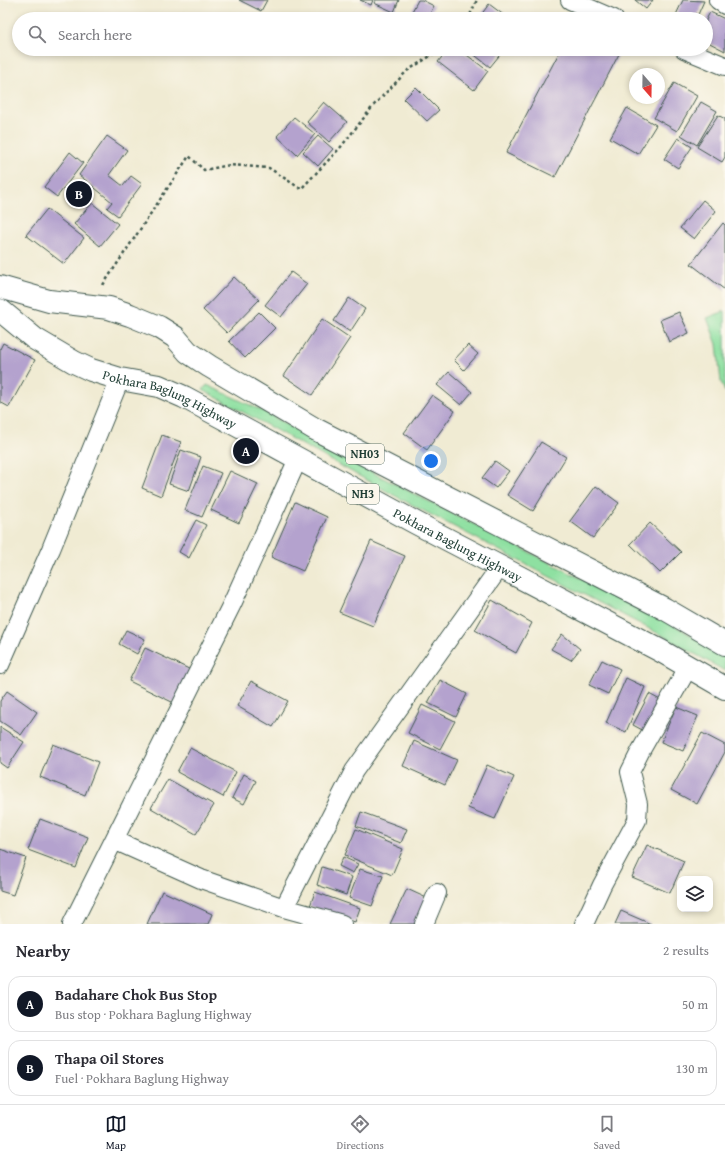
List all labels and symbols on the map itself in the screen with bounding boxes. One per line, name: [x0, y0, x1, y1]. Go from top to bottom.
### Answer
north arrow: [629, 68, 665, 104]
pin: B: [66, 179, 92, 209]
street label: Pokhara Baglung Highway: [100, 365, 240, 434]
pin: A: [233, 436, 259, 466]
road number: NH03: [346, 444, 384, 464]
your location: [421, 451, 441, 471]
road number: NH3: [347, 484, 379, 504]
street label: Pokhara Baglung Highway: [390, 503, 526, 587]

